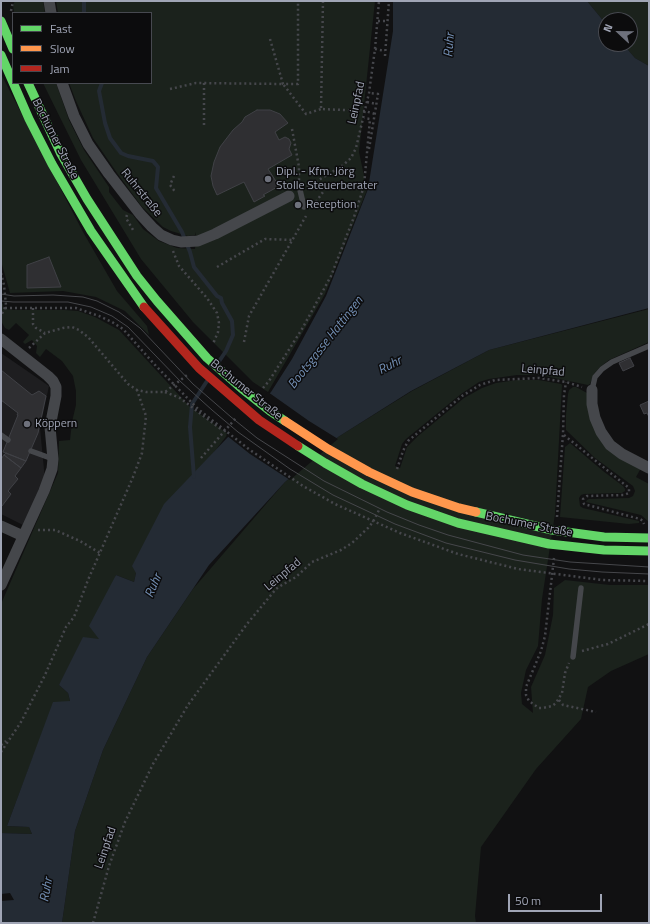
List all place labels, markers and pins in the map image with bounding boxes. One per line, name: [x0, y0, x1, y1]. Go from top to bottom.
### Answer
place label: Dipl. - Kfm. Jörg Stolle Steuerberater: [276, 165, 377, 193]
marker: Dipl. - Kfm. Jörg Stolle Steuerberater: [263, 174, 273, 184]
place label: Reception: [306, 198, 356, 212]
marker: Reception: [293, 200, 303, 210]
place label: Köppern: [35, 417, 77, 431]
marker: Köppern: [22, 419, 32, 429]

